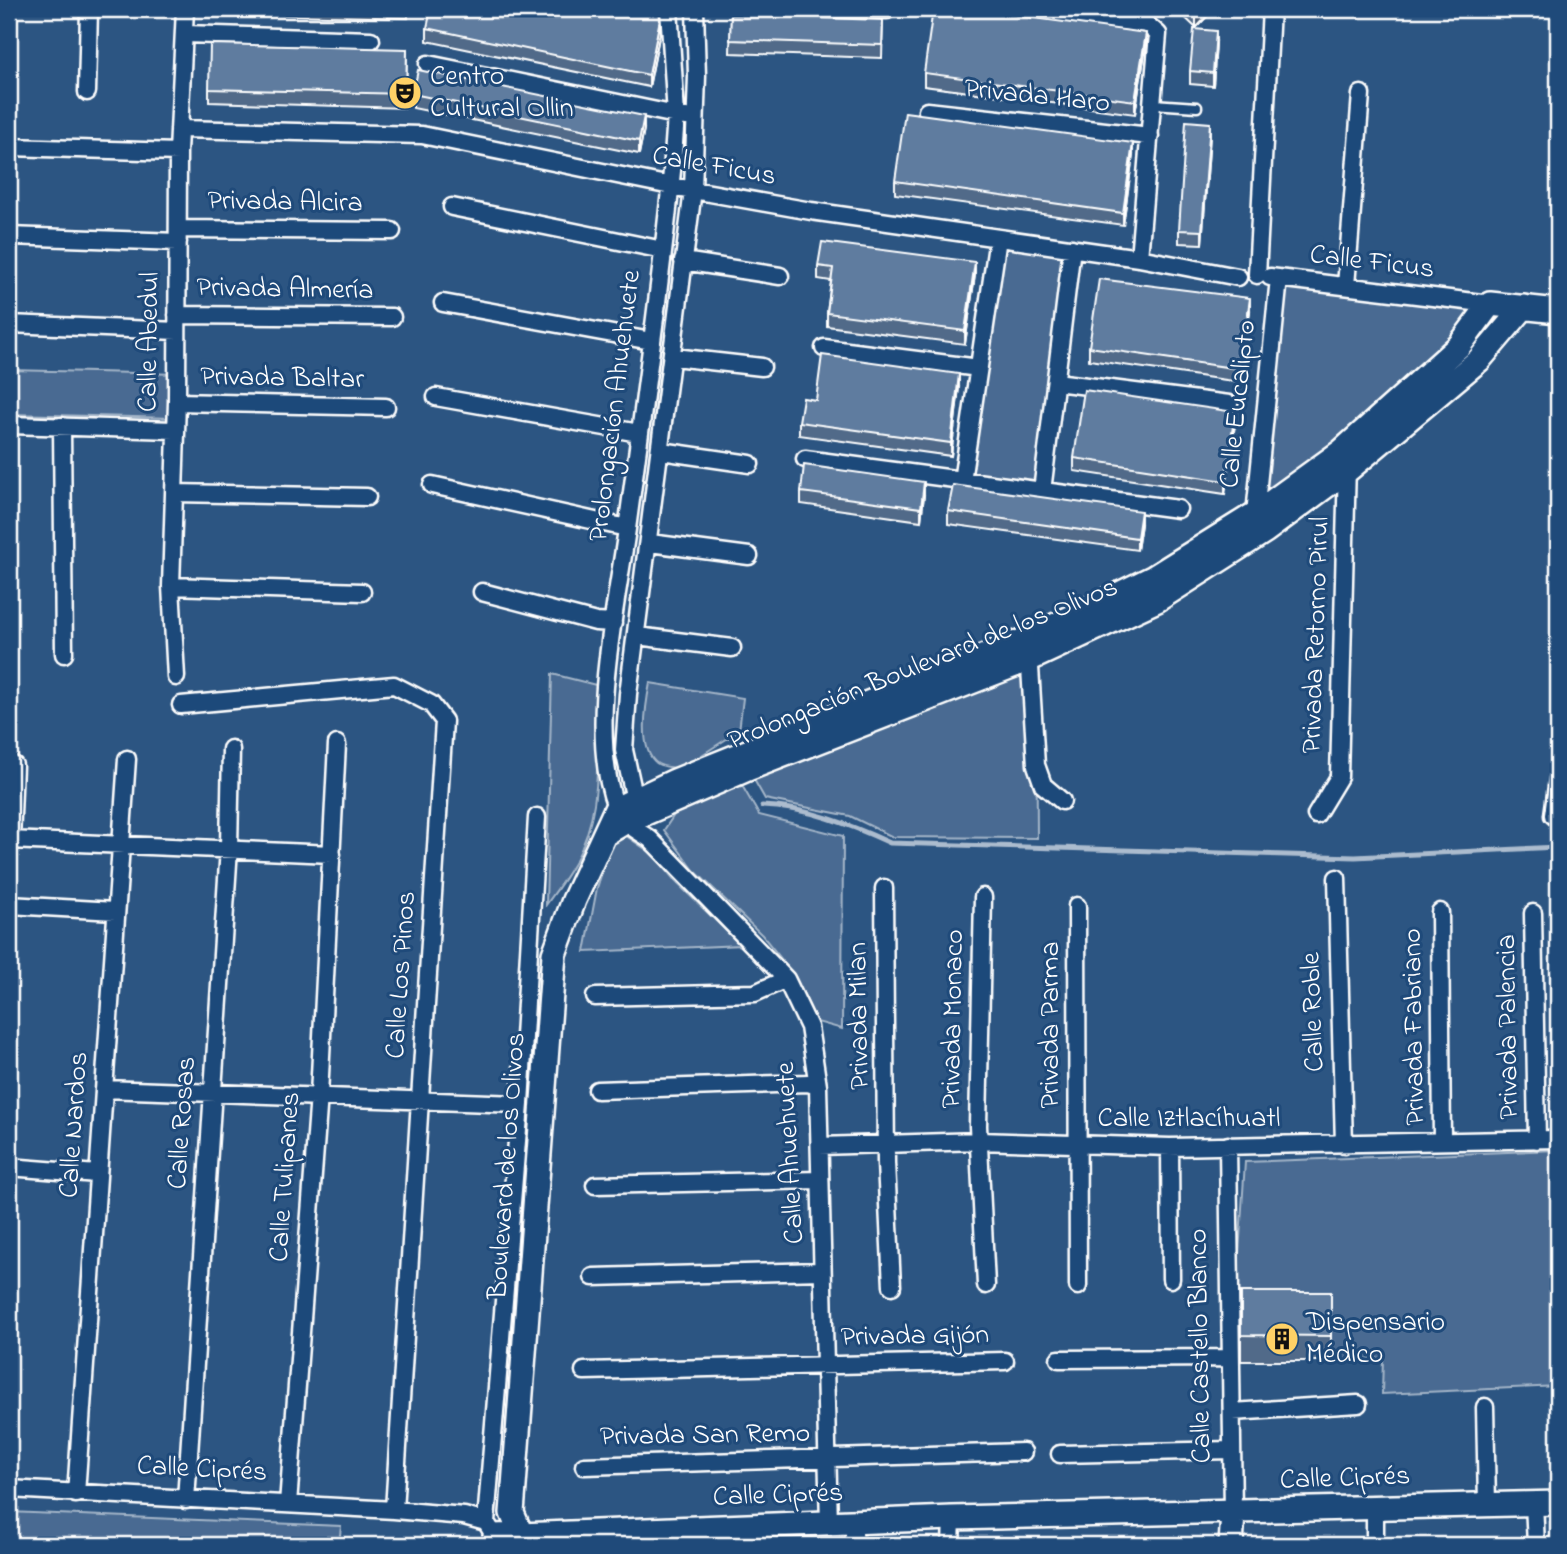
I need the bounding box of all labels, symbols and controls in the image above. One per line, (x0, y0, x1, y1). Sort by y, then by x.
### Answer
place label: Centro Cultural Ollin (430, 57, 574, 130)
street label: Privada Haro (962, 69, 1112, 125)
theatre icon: Centro Cultural Ollin (386, 74, 424, 112)
street label: Calle Ficus (649, 136, 779, 198)
street label: Privada Alcira (207, 181, 363, 225)
street label: Calle Ficus (1307, 235, 1437, 291)
street label: Prolongación Ahuehuete (579, 267, 653, 544)
street label: Privada Almería (196, 268, 374, 312)
street label: Calle Abedul (128, 271, 172, 413)
street label: Calle Eucalipto (1210, 318, 1268, 490)
street label: Privada Baltar (200, 357, 365, 401)
street label: Privada Retorno Pirul (1292, 516, 1342, 754)
street label: Prolongación Boulevard de los Olivos (722, 568, 1124, 762)
street label: Calle Los Pinos (376, 890, 428, 1060)
street label: Privada Fabriano (1393, 928, 1437, 1126)
street label: Privada Monaco (932, 929, 976, 1109)
street label: Privada Palencia (1487, 934, 1531, 1120)
street label: Privada Parma (1031, 941, 1072, 1109)
street label: Privada Milan (838, 942, 882, 1090)
street label: Calle Roble (1291, 951, 1337, 1073)
street label: Boulevard de los Olivos (478, 1031, 538, 1302)
street label: Calle Nardos (49, 1050, 101, 1200)
street label: Calle Rosas (158, 1055, 208, 1191)
street label: Calle Ahuehuete (766, 1061, 816, 1245)
street label: Calle Tulipanes (260, 1091, 312, 1263)
street label: Calle Iztlacíhuatl (1098, 1099, 1280, 1140)
street label: Calle Castello Blanco (1178, 1228, 1224, 1464)
place label: Dispensario Médico (1305, 1303, 1445, 1376)
street label: Privada Gijón (840, 1315, 990, 1359)
building icon: Dispensario Médico (1263, 1320, 1301, 1358)
street label: Privada San Remo (600, 1414, 810, 1458)
street label: Calle Ciprés (136, 1446, 268, 1494)
street label: Calle Ciprés (1279, 1456, 1411, 1502)
street label: Calle Ciprés (712, 1473, 844, 1519)

